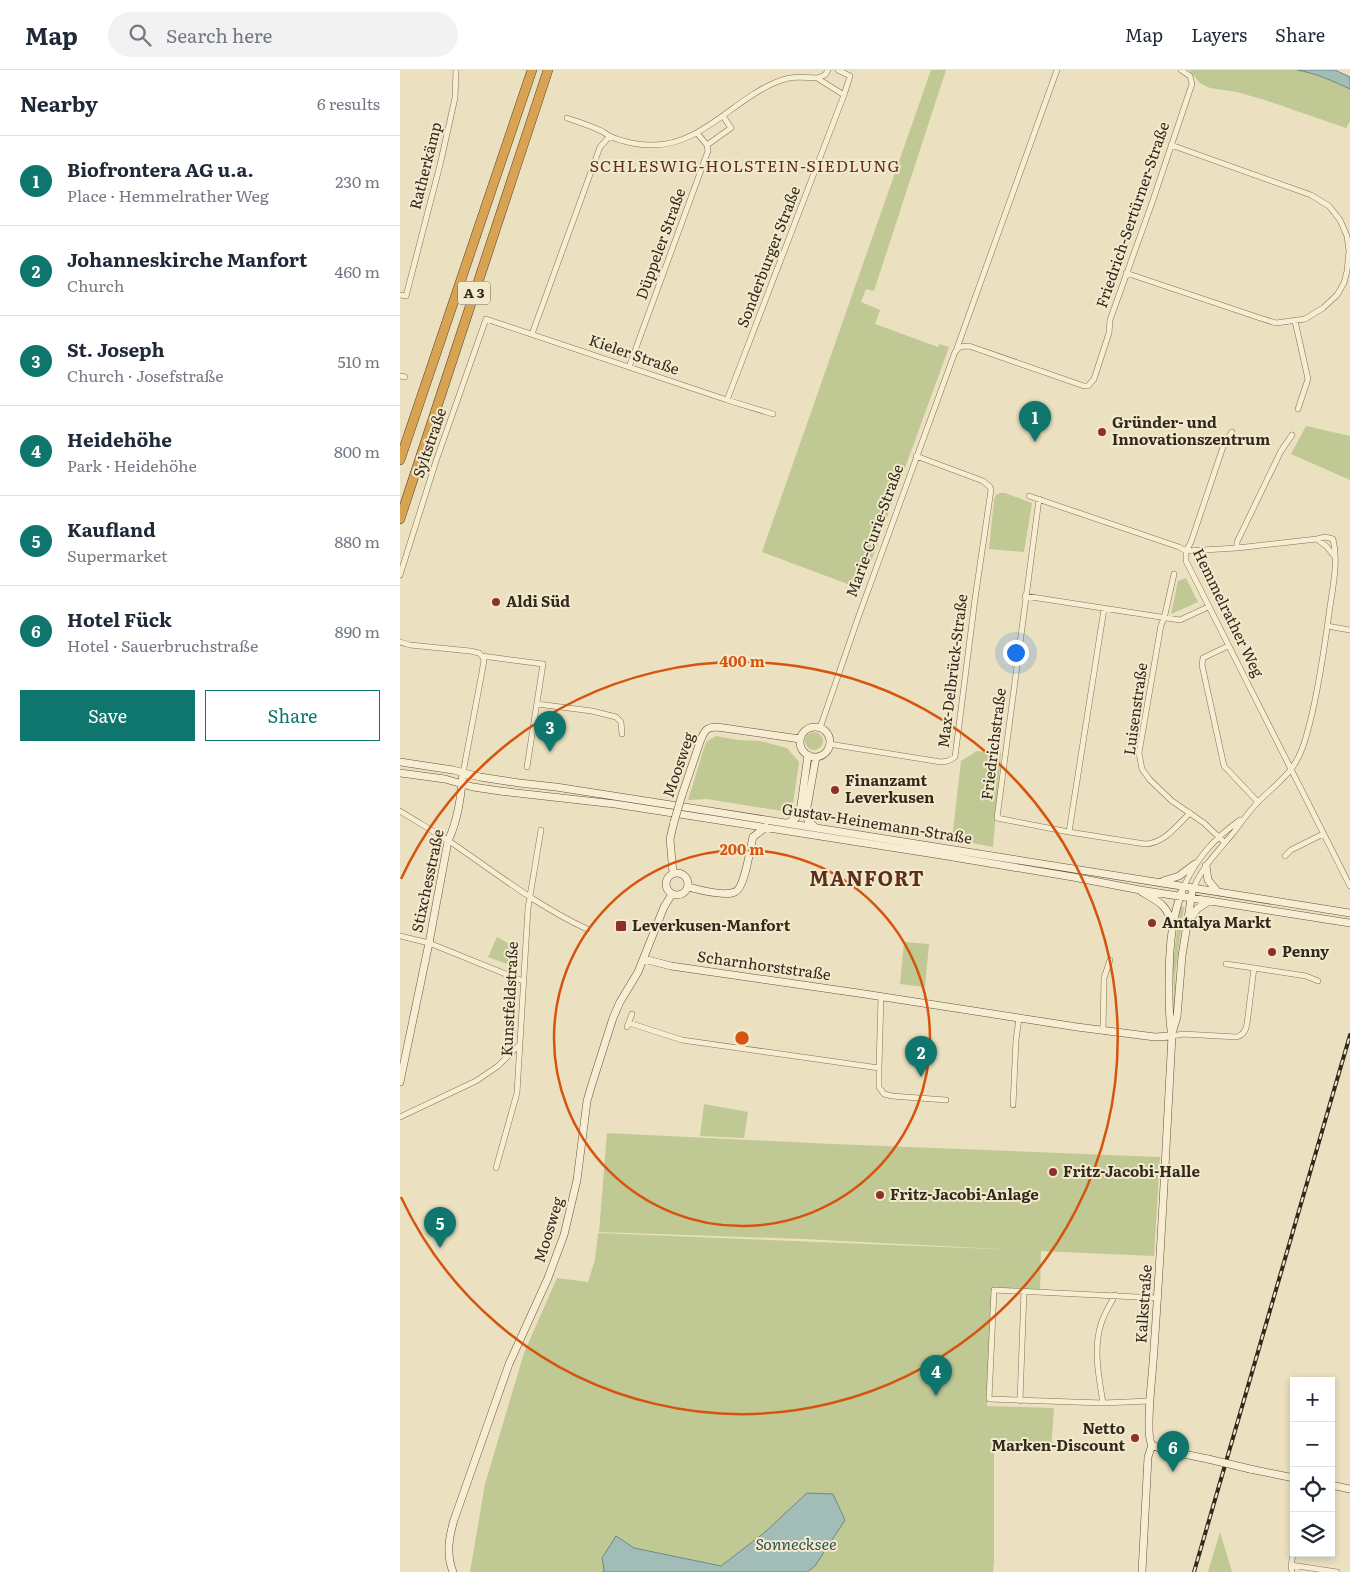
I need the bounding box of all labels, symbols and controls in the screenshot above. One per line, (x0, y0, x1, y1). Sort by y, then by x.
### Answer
search box (108, 12, 458, 57)
text: Map (25, 17, 78, 52)
icon: search (126, 21, 154, 49)
text: Search here (166, 21, 272, 49)
text: Map (1125, 21, 1163, 48)
text: Layers (1191, 21, 1247, 48)
text: Share (1275, 21, 1325, 48)
text: Nearby (20, 87, 98, 118)
text: 6 results (317, 91, 380, 115)
street label: Friedrich-Sertürner-Straße (1089, 118, 1174, 311)
street label: Ratherkämp (403, 120, 447, 212)
district label: SCHLESWIG-HOLSTEIN-SIEDLUNG (590, 153, 900, 177)
text: Biofrontera AG u.a. (67, 155, 254, 183)
text: 1 (33, 169, 39, 193)
text: 230 m (335, 169, 380, 193)
street label: Sonderburger Straße (730, 182, 805, 331)
text: Place · Hemmelrather Weg (67, 183, 269, 207)
street label: Düppeler Straße (629, 184, 691, 302)
text: Johanneskirche Manfort (67, 245, 307, 273)
text: 2 (32, 259, 40, 283)
text: 460 m (335, 259, 380, 283)
text: Church (67, 273, 124, 297)
road number: A 3 (458, 282, 490, 304)
street label: Kieler Straße (586, 327, 683, 380)
text: St. Joseph (67, 335, 165, 363)
text: 3 (32, 349, 40, 373)
text: 510 m (337, 349, 380, 373)
text: Church · Josefstraße (67, 363, 223, 387)
pin: 1 (1019, 401, 1051, 442)
street label: Syltstraße (406, 404, 451, 481)
place label: Gründer- und Innovationszentrum (1112, 410, 1270, 450)
text: Heidehöhe (67, 425, 172, 453)
marker: Gründer- und Innovationszentrum (1096, 426, 1108, 438)
text: 4 (31, 439, 41, 463)
text: 800 m (334, 439, 380, 463)
text: Park · Heidehöhe (67, 453, 197, 477)
street label: Marie-Curie-Straße (839, 461, 908, 600)
text: Kaufland (67, 515, 156, 543)
text: 5 (32, 529, 40, 553)
text: 880 m (334, 529, 380, 553)
text: Supermarket (67, 543, 167, 567)
street label: Hemmelrather Weg (1188, 544, 1271, 681)
place label: Aldi Süd (506, 589, 570, 612)
street label: Max-Delbrück-Straße (931, 592, 972, 749)
marker: Aldi Süd (490, 596, 502, 608)
text: Hotel Fück (67, 605, 172, 633)
text: 6 (31, 619, 41, 643)
text: 890 m (335, 619, 380, 643)
text: Hotel · Sauerbruchstraße (67, 633, 258, 657)
your location (1003, 640, 1029, 666)
text: 400 m (719, 649, 765, 672)
street label: Luisenstraße (1117, 661, 1152, 757)
street label: Friedrichstraße (974, 686, 1011, 801)
button: Save (20, 690, 195, 741)
button: Share (205, 690, 380, 741)
pin: 3 (534, 711, 566, 752)
street label: Moosweg (656, 728, 700, 800)
place label: Finanzamt Leverkusen (845, 768, 935, 808)
marker: Finanzamt Leverkusen (829, 784, 841, 796)
street label: Gustav-Heinemann-Straße (781, 796, 974, 849)
street label: Stixchesstraße (404, 827, 449, 935)
text: 200 m (720, 837, 764, 860)
district label: MANFORT (809, 862, 925, 892)
place label: Antalya Markt (1162, 910, 1272, 933)
place label: Leverkusen-Manfort (632, 913, 791, 936)
marker: Antalya Markt (1146, 917, 1158, 929)
marker: Leverkusen-Manfort (614, 919, 628, 933)
place label: Penny (1282, 939, 1330, 962)
street label: Kunstfeldstraße (494, 940, 523, 1057)
street label: Scharnhorststraße (696, 944, 833, 985)
marker: Penny (1266, 946, 1278, 958)
centre of rings (733, 1029, 751, 1047)
pin: 2 (905, 1036, 937, 1077)
place label: Fritz-Jacobi-Halle (1063, 1159, 1200, 1182)
marker: Fritz-Jacobi-Halle (1047, 1166, 1059, 1178)
place label: Fritz-Jacobi-Anlage (890, 1182, 1039, 1205)
marker: Fritz-Jacobi-Anlage (874, 1189, 886, 1201)
street label: Moosweg (527, 1193, 569, 1265)
pin: 5 (424, 1207, 456, 1248)
street label: Kalkstraße (1128, 1264, 1157, 1344)
pin: 4 (920, 1355, 952, 1396)
map controls (1290, 1377, 1335, 1557)
button: + (1290, 1377, 1335, 1422)
place label: Netto Marken-Discount (992, 1416, 1125, 1456)
button: − (1290, 1422, 1335, 1467)
pin: 6 (1157, 1431, 1189, 1472)
marker: Netto Marken-Discount (1129, 1432, 1141, 1444)
button: locate (1290, 1467, 1335, 1512)
button: layers (1290, 1512, 1335, 1557)
water label: Sonnecksee (755, 1531, 837, 1555)

